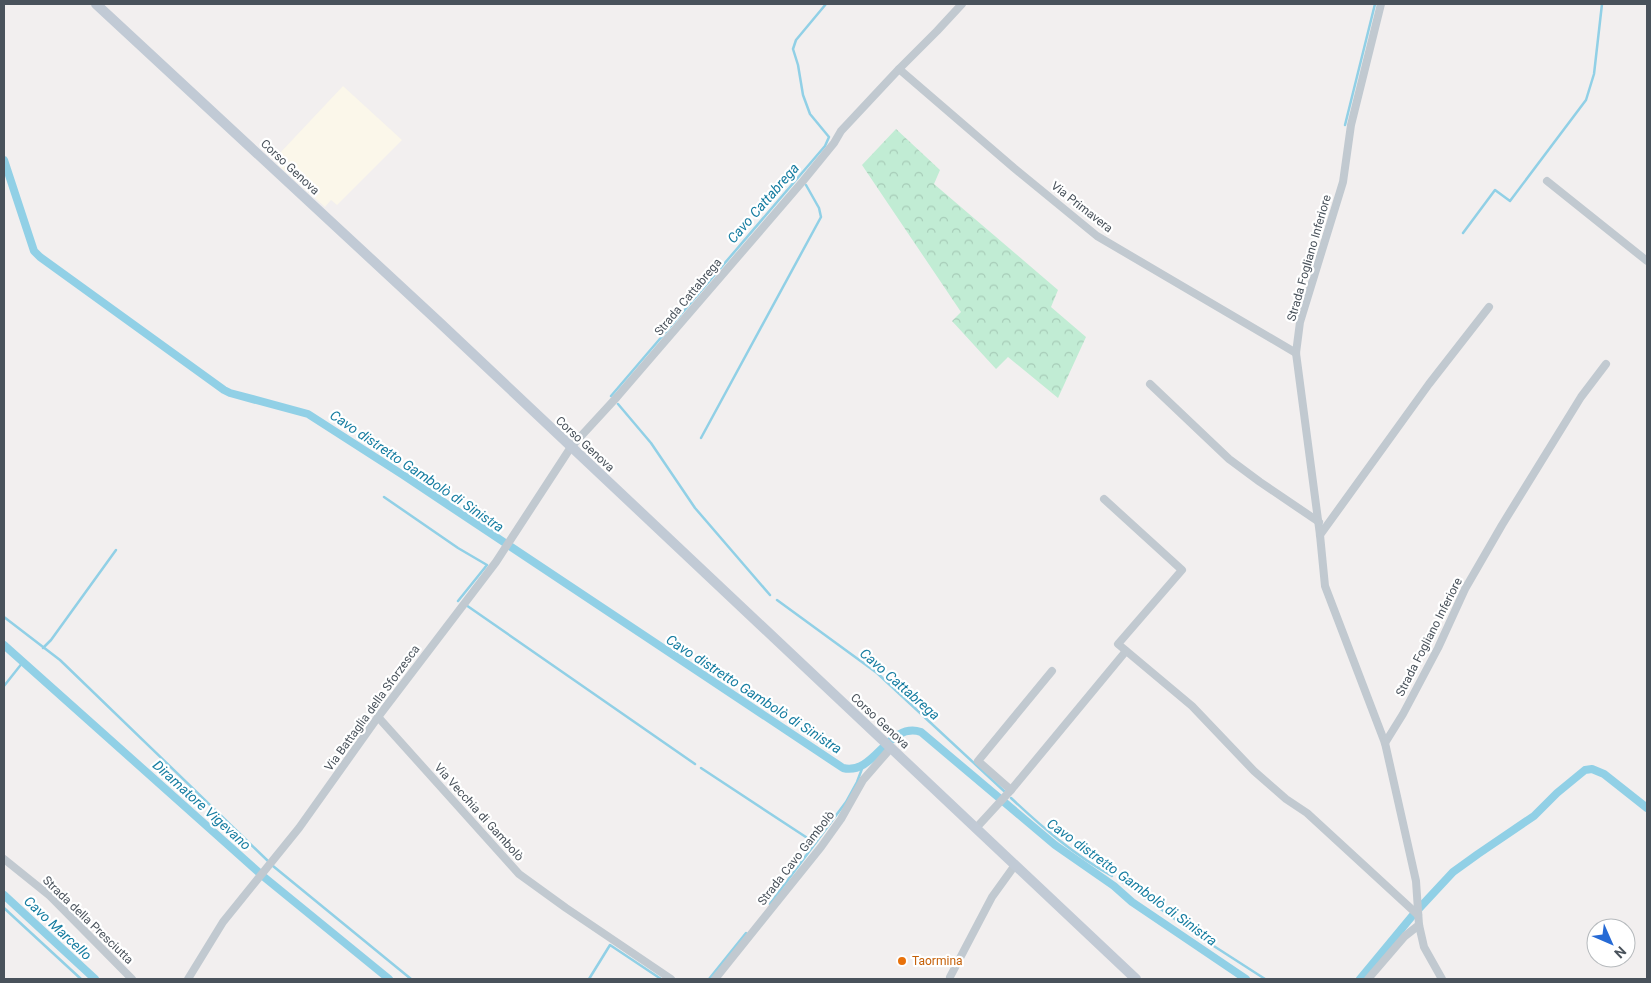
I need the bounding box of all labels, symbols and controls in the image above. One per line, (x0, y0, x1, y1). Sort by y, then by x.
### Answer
street label: Corso Genova (258, 136, 322, 198)
water label: Cavo Cattabrega (724, 160, 802, 246)
street label: Via Primavera (1049, 179, 1115, 235)
street label: Strada Fogliano Inferiore (1284, 193, 1334, 323)
street label: Strada Cattabrega (652, 255, 724, 339)
water label: Cavo distretto Gambolò di Sinistra (327, 407, 507, 535)
street label: Corso Genova (553, 413, 617, 475)
street label: Strada Fogliano Inferiore (1393, 575, 1465, 699)
water label: Cavo distretto Gambolò di Sinistra (663, 631, 845, 757)
street label: Via Battaglia della Sforzesca (322, 642, 422, 774)
water label: Cavo Cattabrega (857, 645, 943, 723)
street label: Corso Genova (848, 690, 912, 752)
water label: Diramatore Vigevano (150, 757, 254, 853)
street label: Via Vecchia di Gambolò (431, 760, 527, 864)
street label: Strada Cavo Gambolò (755, 808, 837, 908)
water label: Cavo distretto Gambolò di Sinistra (1044, 815, 1220, 949)
street label: Strada della Presciutta (40, 873, 136, 967)
water label: Cavo Marcello (21, 893, 95, 963)
north arrow (1586, 918, 1636, 968)
text: N (1611, 943, 1629, 961)
place label: Taormina (912, 954, 963, 968)
marker: Taormina (896, 955, 908, 967)

